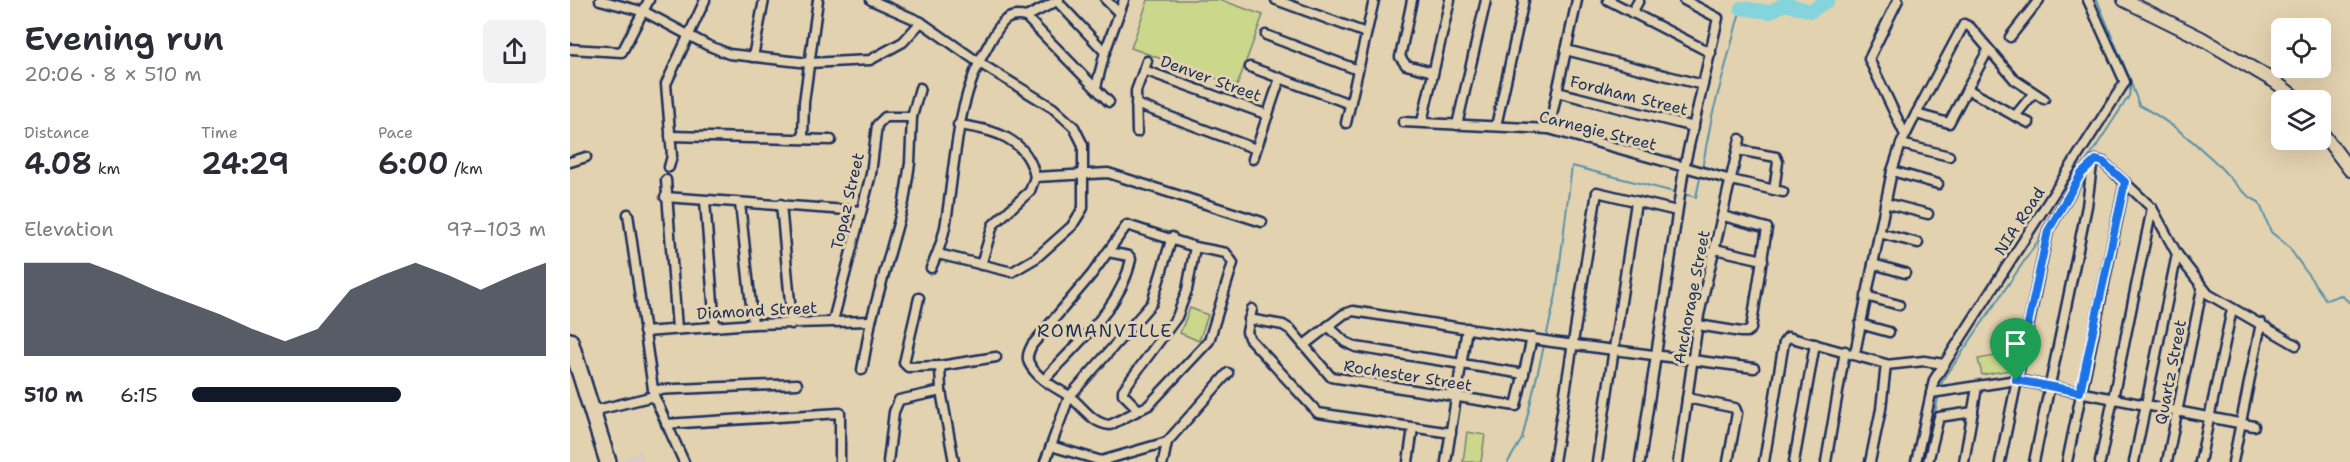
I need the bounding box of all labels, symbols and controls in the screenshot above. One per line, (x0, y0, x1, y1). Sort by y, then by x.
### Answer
text: Evening run (24, 16, 224, 61)
map controls (2271, 18, 2331, 150)
button: locate (2271, 18, 2331, 78)
button: share (483, 20, 546, 83)
street label: Denver Street (1157, 50, 1264, 106)
text: 20:06 · 8 × 510 m (24, 61, 202, 87)
street label: Fordham Street (1568, 71, 1690, 120)
button: layers (2271, 90, 2331, 150)
street label: Carnegie Street (1537, 106, 1659, 155)
text: Distance (24, 122, 90, 143)
text: Time (201, 122, 238, 143)
text: Pace (378, 122, 413, 143)
text: 4.08 (24, 143, 92, 184)
text: 24:29 (201, 143, 289, 184)
text: 6:00 (378, 143, 449, 184)
street label: Topaz Street (826, 151, 869, 252)
text: km (92, 158, 120, 179)
text: /km (449, 158, 483, 179)
street label: NIA Road (1989, 183, 2049, 260)
text: Elevation (24, 216, 114, 242)
text: 97–103 m (446, 216, 546, 242)
street label: Anchorage Street (1668, 228, 1715, 366)
street label: Diamond Street (696, 297, 818, 324)
pin (1990, 318, 2041, 380)
street label: Quartz Street (2150, 318, 2191, 426)
district label: ROMANVILLE (1037, 319, 1173, 343)
icon: arrive (1999, 327, 2032, 360)
street label: Rochester Street (1342, 355, 1474, 396)
text: 510 m (24, 382, 83, 408)
text: 6:15 (120, 382, 158, 408)

